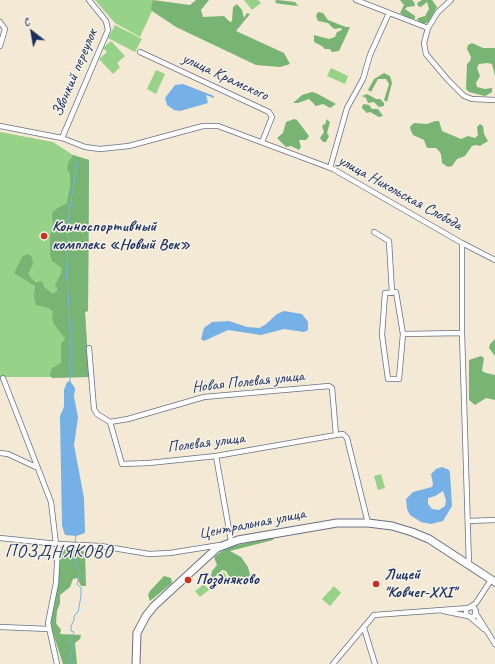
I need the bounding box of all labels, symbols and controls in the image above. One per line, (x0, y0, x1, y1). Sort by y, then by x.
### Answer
north arrow (12, 12, 52, 52)
text: С (20, 14, 32, 29)
street label: Звонкий переулок (48, 26, 102, 120)
street label: улица Крамского (179, 49, 271, 105)
street label: улица Никольская Слобода (335, 151, 465, 235)
place label: Конноспортивный комплекс «Новый Век» (52, 217, 190, 255)
marker: Конноспортивный комплекс «Новый Век» (39, 231, 49, 241)
street label: Новая Полевая улица (191, 367, 305, 397)
street label: Полевая улица (166, 429, 246, 457)
street label: Центральная улица (197, 504, 307, 544)
district label: ПОЗДНЯКОВО (5, 541, 113, 563)
place label: Лицей "Ковчег-XXI" (384, 565, 456, 603)
place label: Поздняково (196, 570, 259, 590)
marker: Поздняково (183, 575, 193, 585)
marker: Лицей "Ковчег-XXI" (371, 579, 381, 589)

